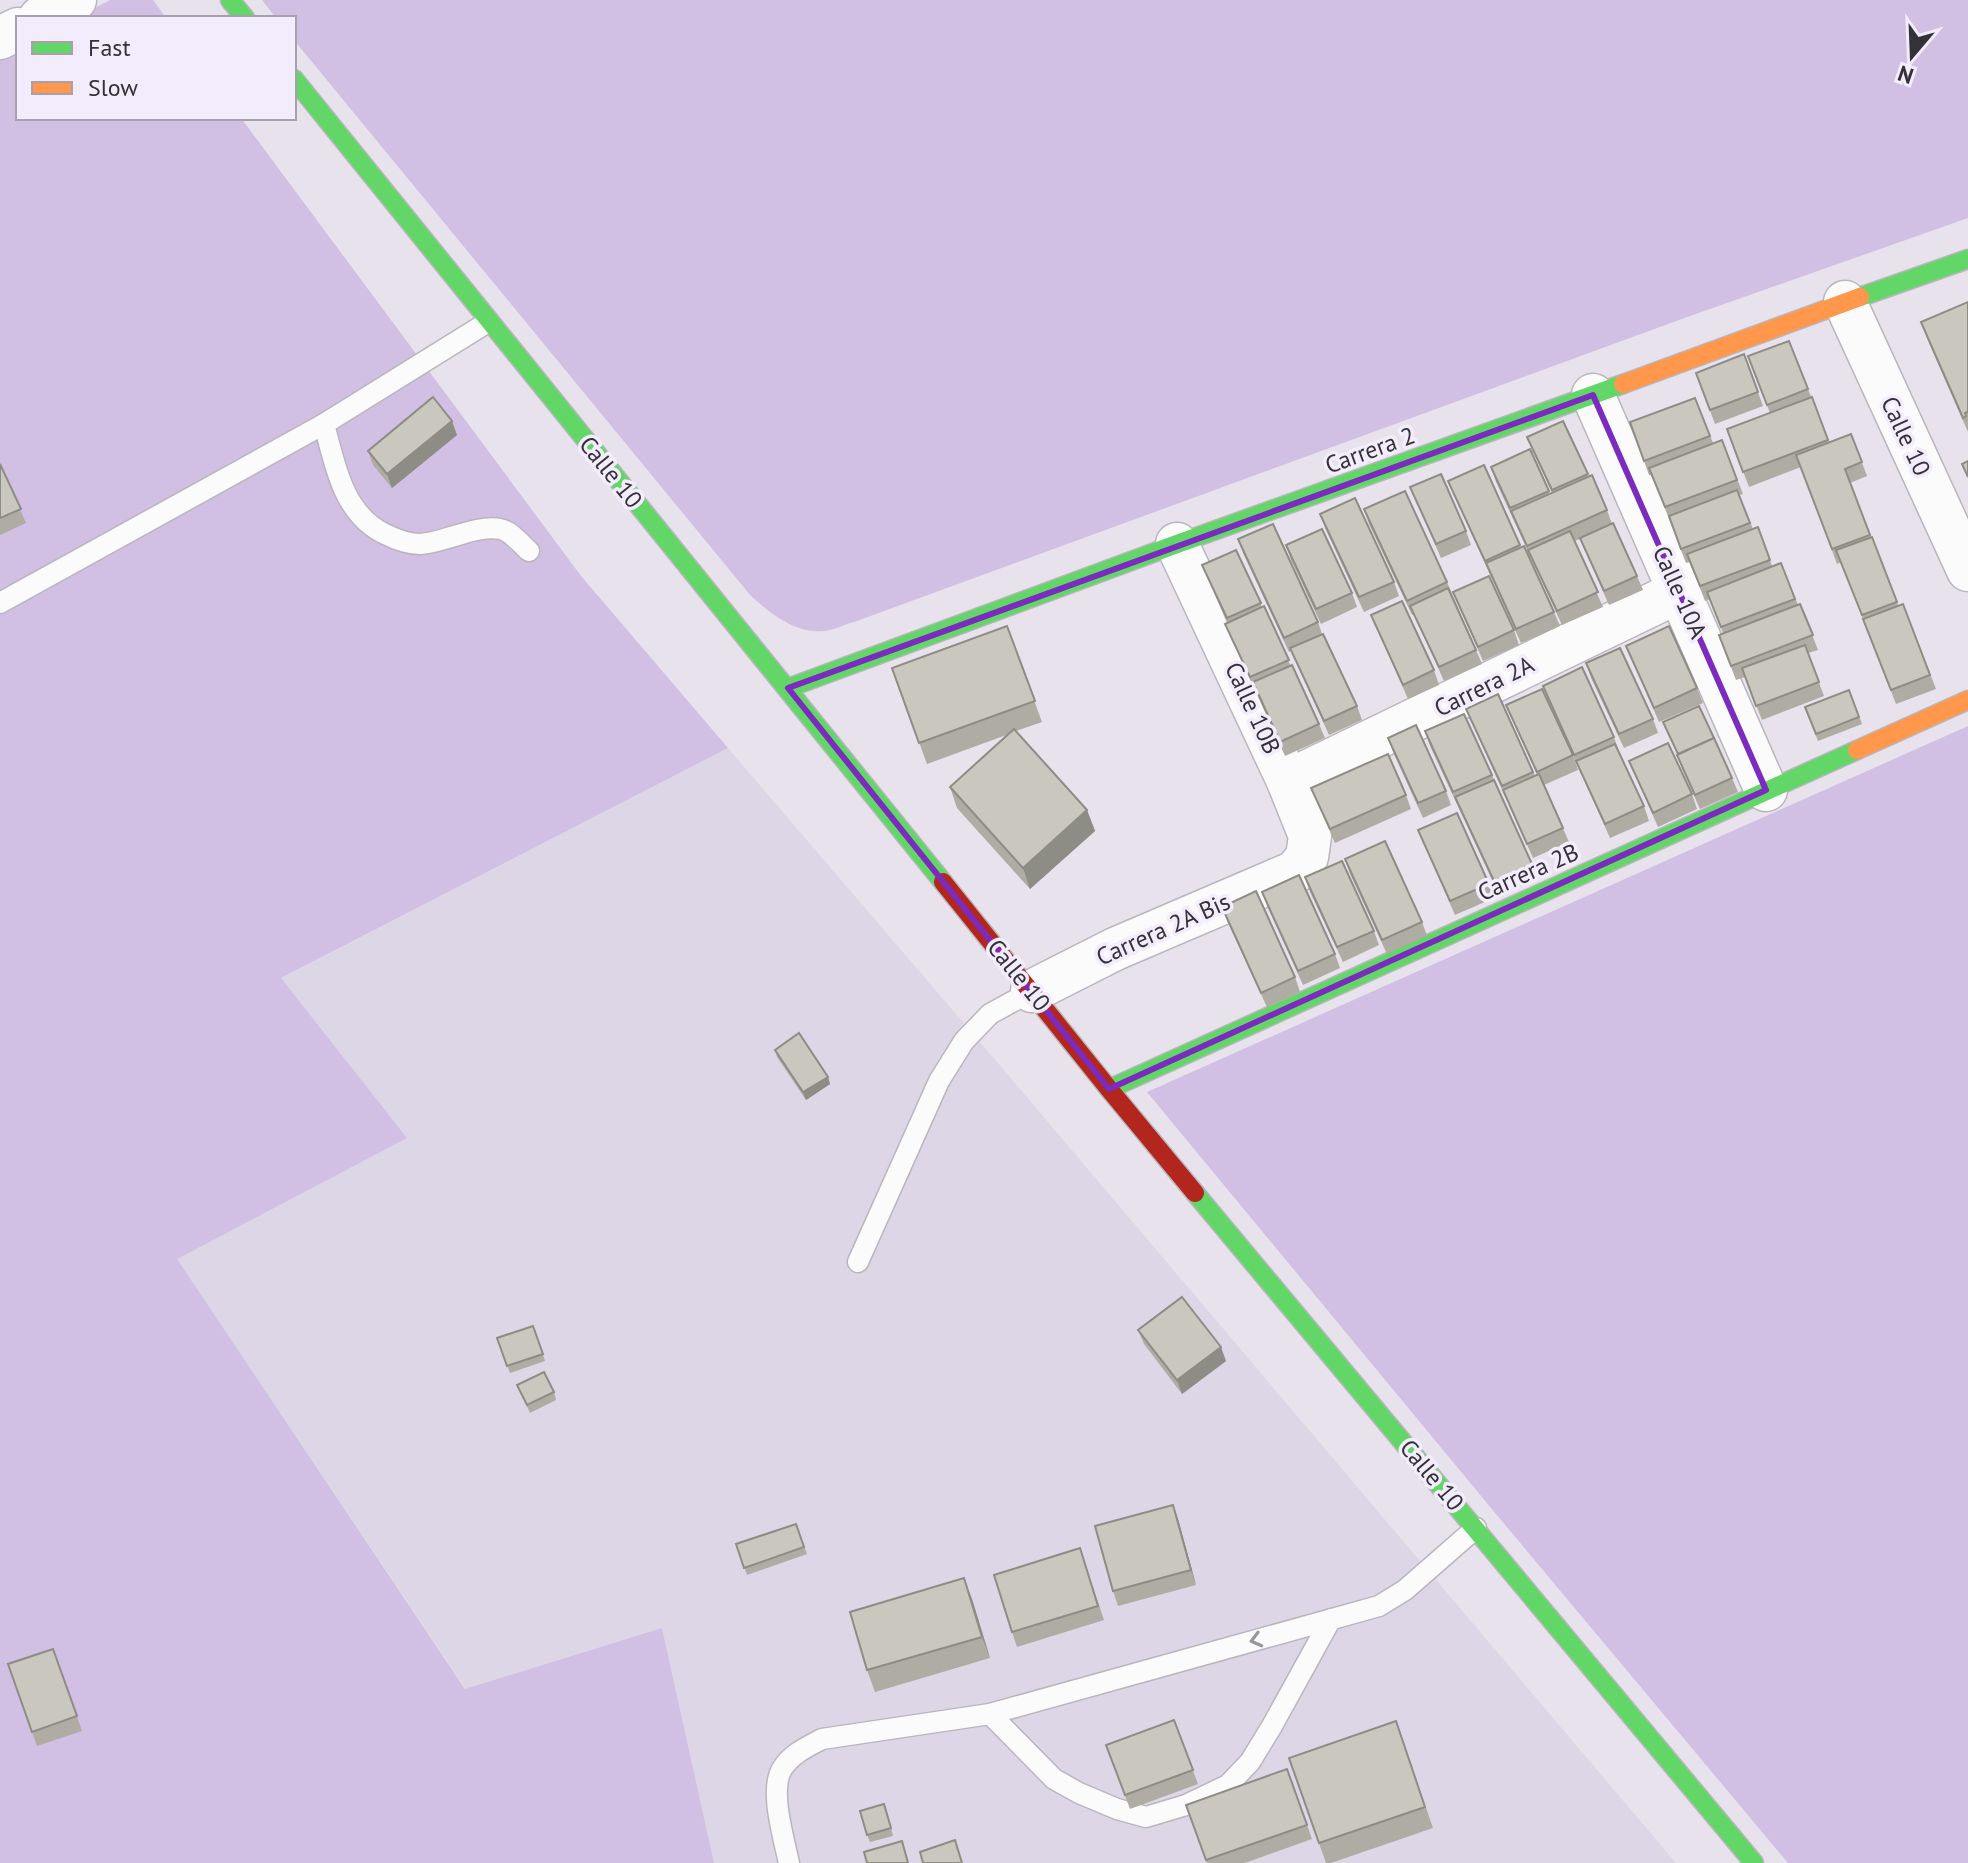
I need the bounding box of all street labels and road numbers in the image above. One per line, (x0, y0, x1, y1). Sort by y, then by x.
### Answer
street label: Calle 10 (1874, 391, 1938, 481)
street label: Carrera 2 (1321, 419, 1419, 481)
street label: Calle 10 (573, 430, 649, 514)
street label: Calle 10A (1646, 541, 1714, 643)
street label: Carrera 2A (1429, 649, 1539, 723)
street label: Calle 10B (1218, 657, 1288, 759)
street label: Carrera 2B (1473, 836, 1583, 908)
street label: Carrera 2A Bis (1091, 886, 1235, 972)
street label: Calle 10 (981, 933, 1057, 1017)
street label: Calle 10 (1393, 1433, 1471, 1517)

